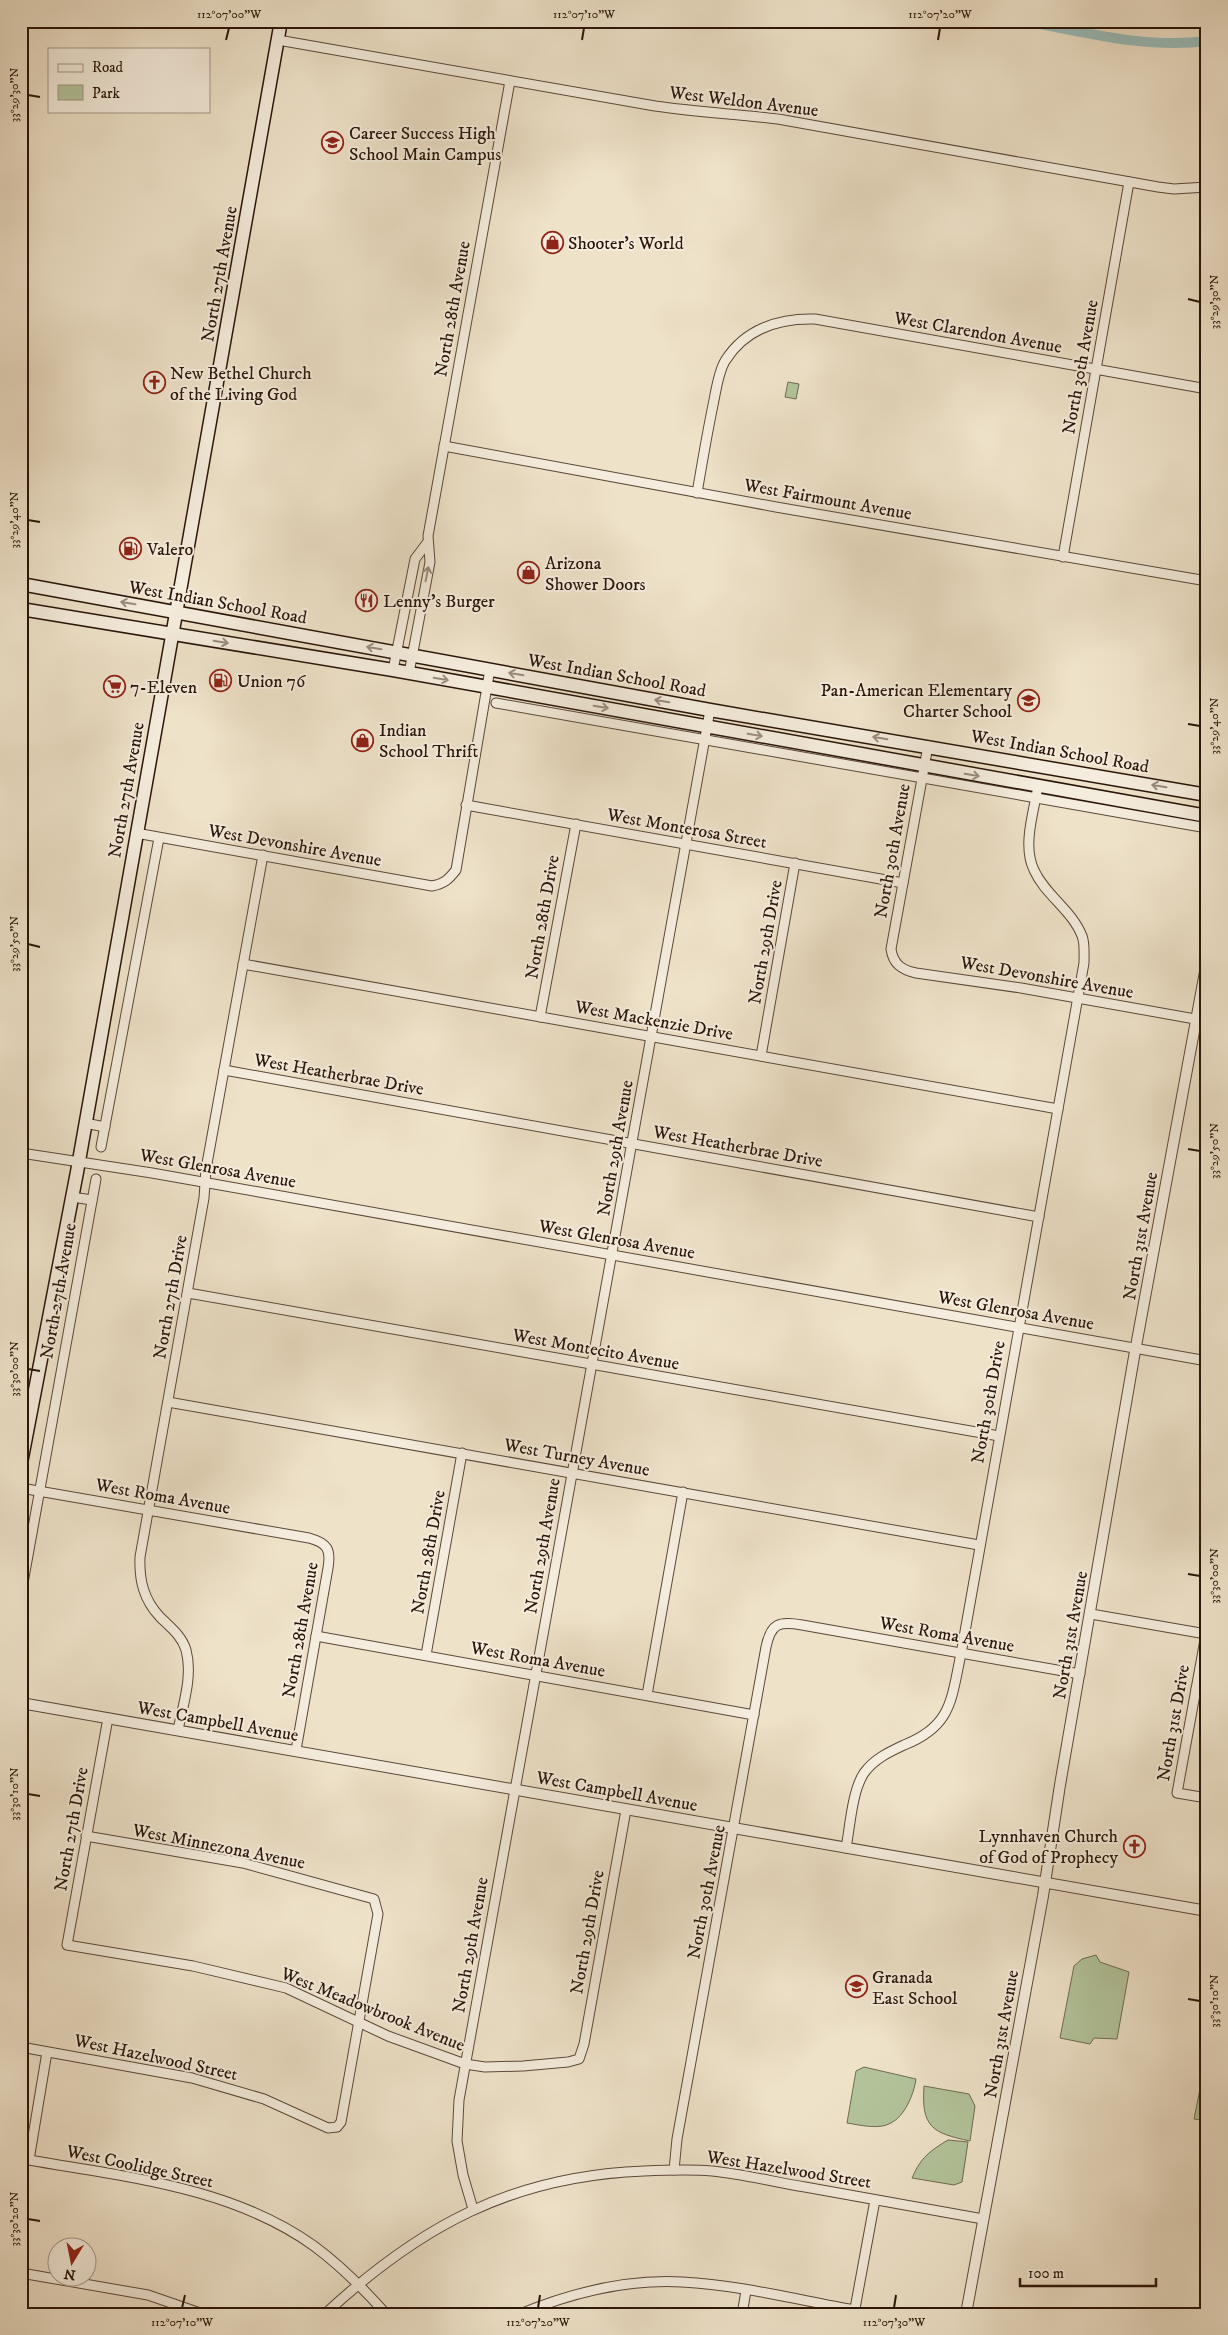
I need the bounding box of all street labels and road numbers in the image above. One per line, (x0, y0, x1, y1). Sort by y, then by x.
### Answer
street label: West Weldon Avenue (667, 82, 820, 122)
street label: North 27th Avenue (197, 204, 243, 344)
street label: North 28th Avenue (430, 239, 476, 379)
street label: North 30th Avenue (1058, 298, 1104, 436)
street label: West Clarendon Avenue (891, 307, 1064, 359)
street label: West Fairmount Avenue (741, 474, 913, 526)
street label: West Indian School Road (126, 576, 309, 629)
street label: West Indian School Road (525, 649, 708, 702)
street label: North 27th Avenue (104, 720, 150, 860)
street label: West Indian School Road (968, 725, 1151, 778)
street label: North 30th Avenue (870, 782, 916, 920)
street label: West Monterosa Street (604, 804, 769, 854)
street label: West Devonshire Avenue (205, 820, 383, 872)
street label: North 28th Drive (521, 853, 565, 981)
street label: North 29th Drive (744, 878, 788, 1006)
street label: West Devonshire Avenue (957, 952, 1135, 1004)
street label: West Mackenzie Drive (572, 996, 735, 1046)
street label: West Heatherbrae Drive (251, 1049, 425, 1101)
street label: North 29th Avenue (593, 1078, 639, 1218)
street label: West Heatherbrae Drive (650, 1121, 824, 1173)
street label: West Glenrosa Avenue (137, 1144, 298, 1194)
street label: North 31st Avenue (1119, 1170, 1163, 1302)
street label: West Glenrosa Avenue (536, 1215, 697, 1265)
street label: North 27th Avenue (36, 1221, 82, 1361)
street label: North 27th Drive (149, 1233, 193, 1361)
street label: West Glenrosa Avenue (935, 1286, 1096, 1336)
street label: West Montecito Avenue (510, 1324, 681, 1375)
street label: North 30th Drive (967, 1339, 1011, 1465)
street label: West Turney Avenue (501, 1434, 651, 1482)
street label: West Roma Avenue (93, 1474, 232, 1520)
street label: North 29th Avenue (520, 1476, 566, 1616)
street label: North 28th Drive (407, 1488, 451, 1616)
street label: North 28th Avenue (278, 1560, 324, 1700)
street label: North 31st Avenue (1049, 1569, 1093, 1701)
street label: West Roma Avenue (877, 1612, 1016, 1658)
street label: West Roma Avenue (468, 1637, 607, 1683)
street label: North 31st Drive (1153, 1663, 1195, 1783)
street label: West Campbell Avenue (134, 1697, 300, 1747)
street label: North 27th Drive (50, 1765, 94, 1893)
street label: West Campbell Avenue (533, 1767, 699, 1817)
street label: West Minnezona Avenue (130, 1819, 307, 1875)
street label: North 30th Avenue (683, 1823, 731, 1961)
street label: North 29th Drive (566, 1868, 610, 1996)
street label: North 29th Avenue (448, 1875, 494, 2015)
street label: West Meadowbrook Avenue (277, 1963, 468, 2057)
street label: North 31st Avenue (980, 1968, 1024, 2100)
street label: West Hazelwood Street (71, 2030, 240, 2086)
street label: West Coolidge Street (63, 2140, 216, 2193)
street label: West Hazelwood Street (704, 2146, 873, 2194)

